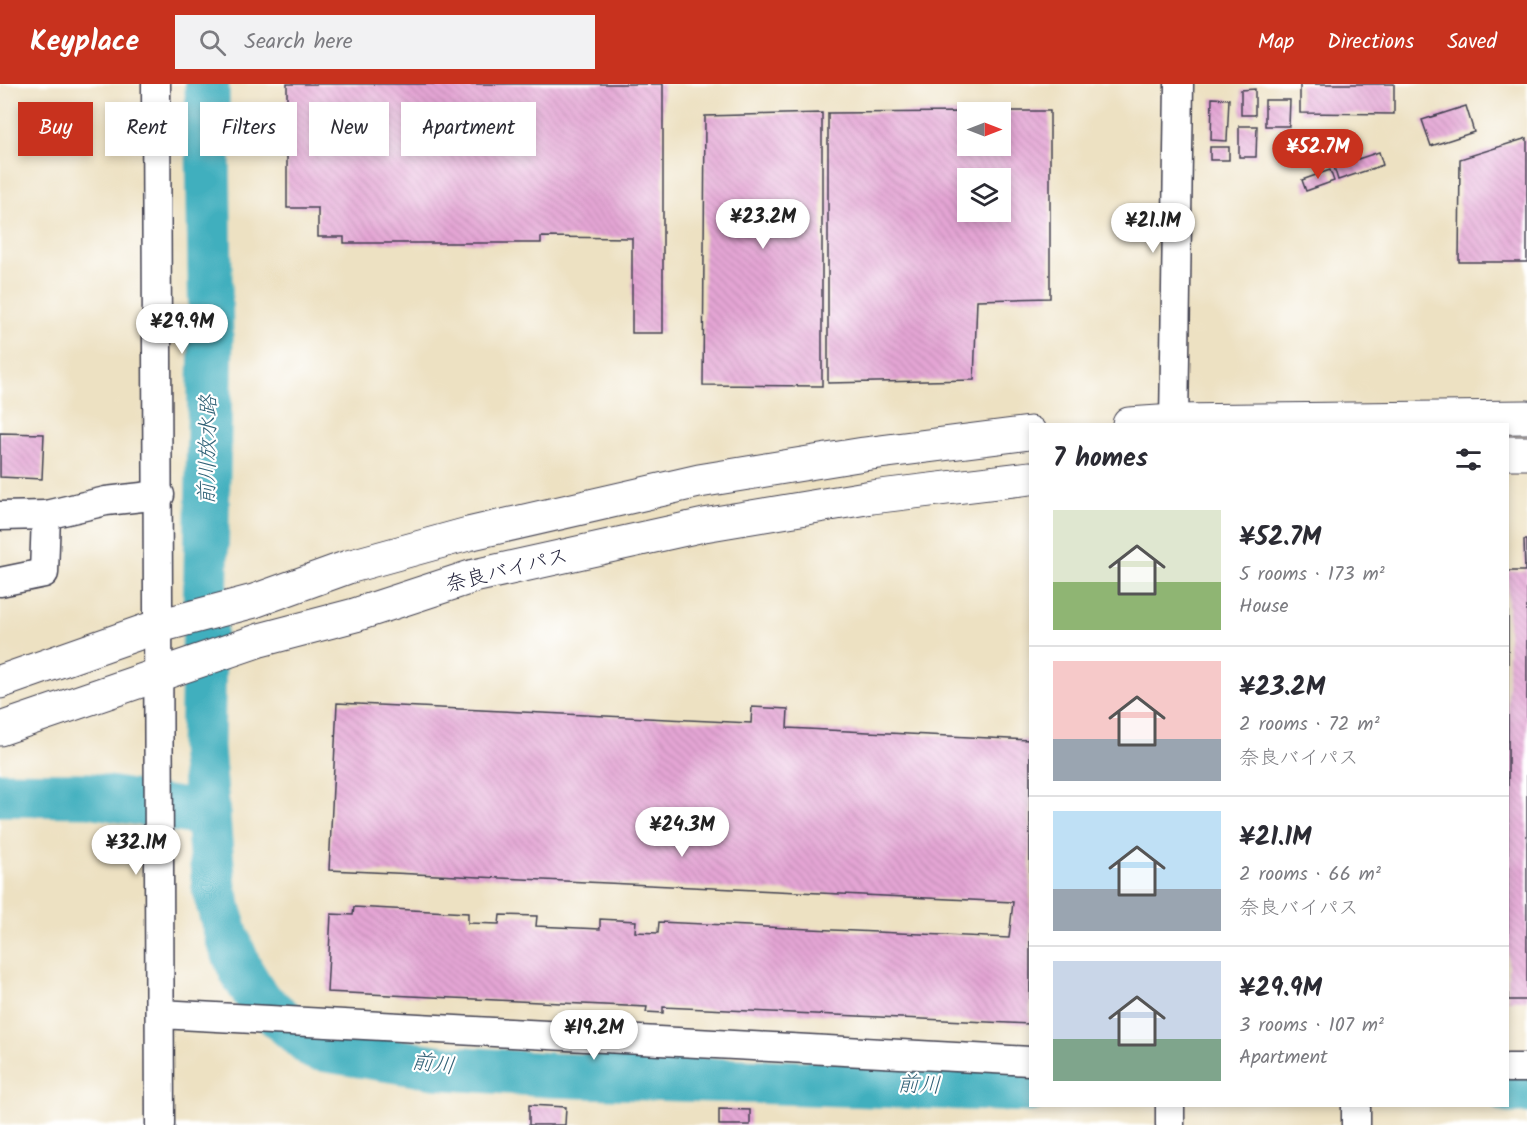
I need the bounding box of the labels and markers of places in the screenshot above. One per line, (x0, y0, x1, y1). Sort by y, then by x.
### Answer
pin: ¥52.7M (1269, 129, 1367, 180)
pin: ¥23.2M (714, 199, 812, 250)
pin: ¥21.1M (1104, 203, 1202, 254)
pin: ¥29.9M (133, 304, 231, 355)
pin: ¥24.3M (633, 807, 731, 858)
pin: ¥32.1M (87, 825, 185, 876)
pin: ¥19.2M (545, 1010, 643, 1061)

